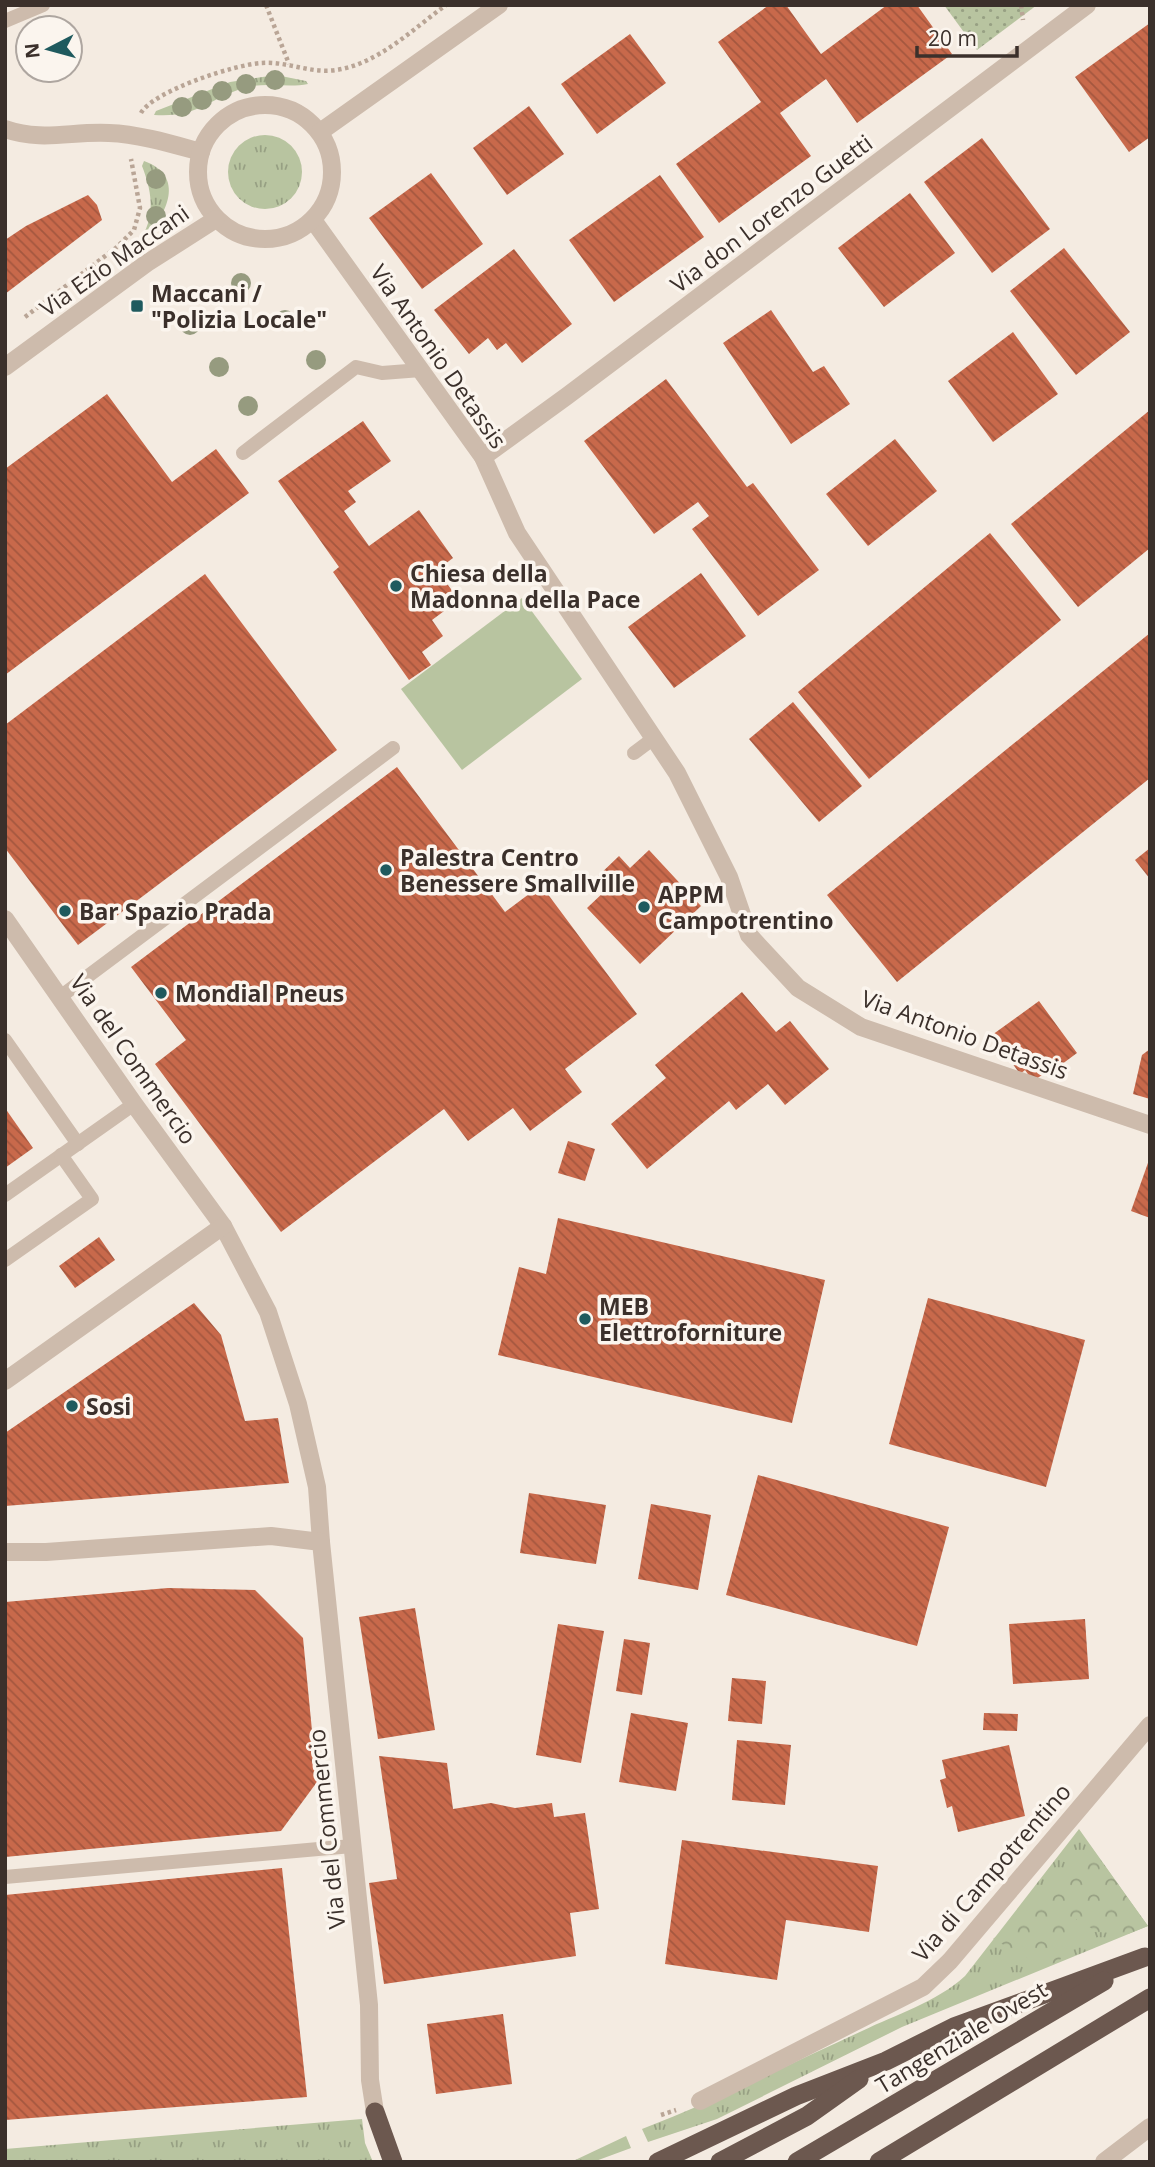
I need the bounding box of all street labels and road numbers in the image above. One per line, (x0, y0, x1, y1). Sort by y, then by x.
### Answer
street label: Via don Lorenzo Guetti (664, 126, 878, 300)
street label: Via Ezio Maccani (33, 197, 195, 323)
street label: Via Antonio Detassis (363, 258, 515, 454)
street label: Via del Commercio (63, 968, 205, 1150)
street label: Via Antonio Detassis (857, 982, 1073, 1086)
street label: Via del Commercio (300, 1727, 352, 1931)
street label: Via di Campotrentino (904, 1776, 1078, 1968)
street label: Tangenziale Ovest (869, 1973, 1053, 2101)

